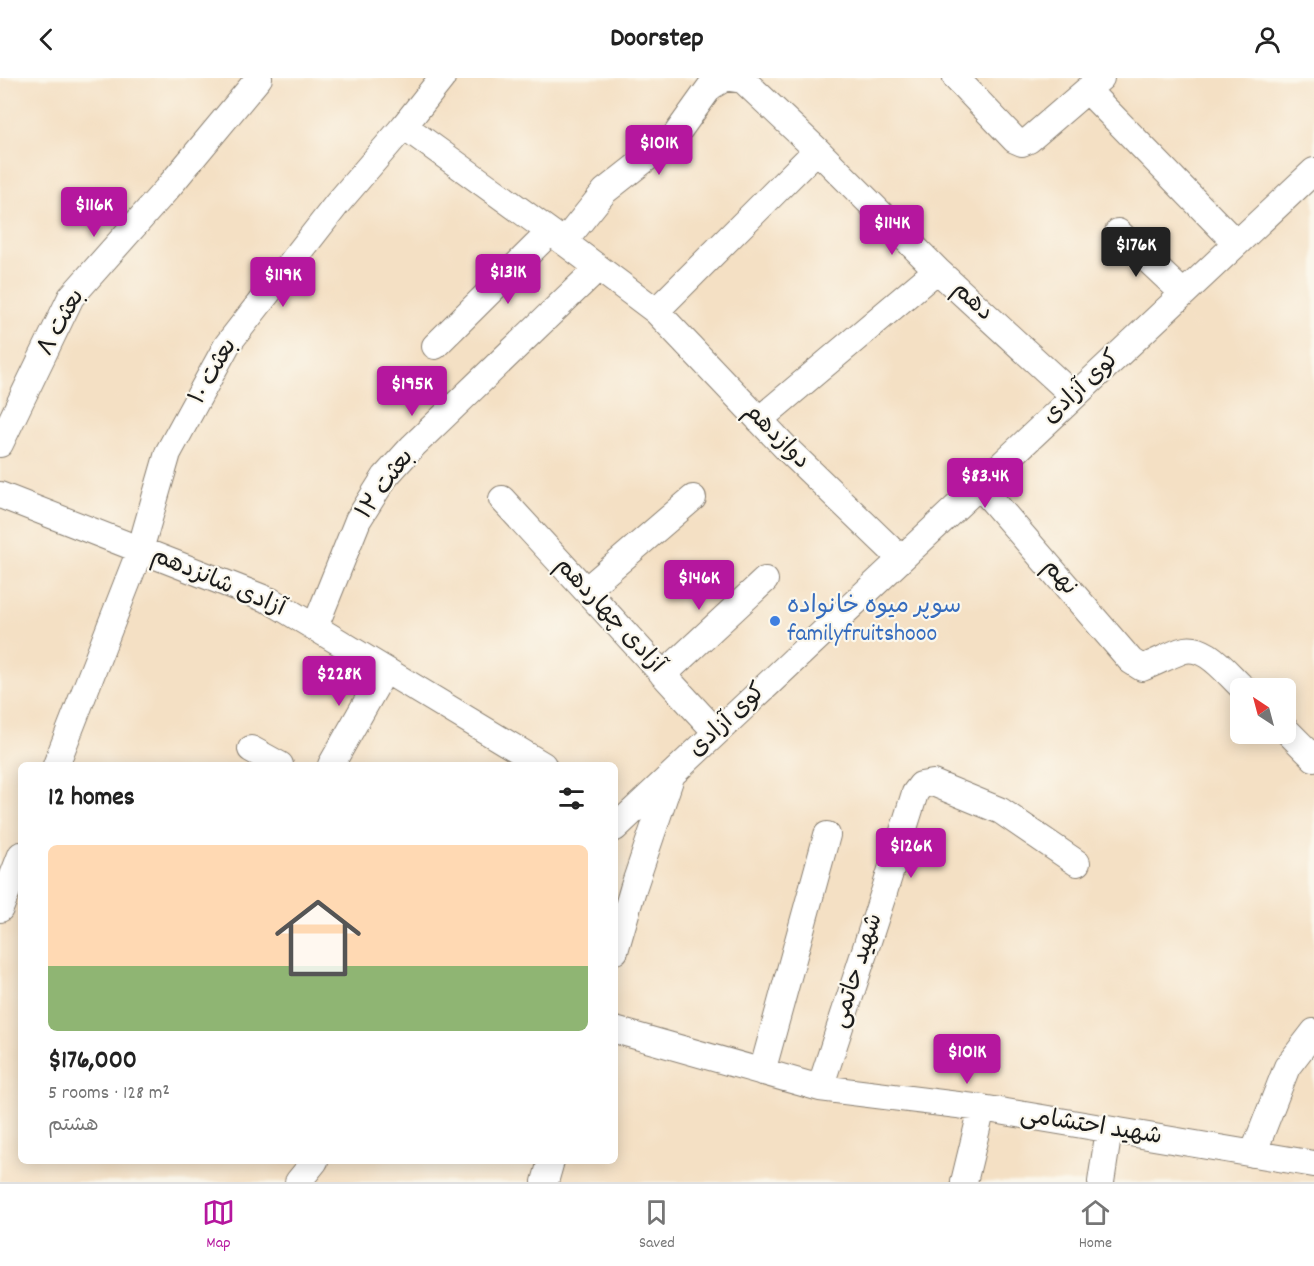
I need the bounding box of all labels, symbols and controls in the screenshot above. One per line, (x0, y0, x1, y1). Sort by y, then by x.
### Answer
text: Doorstep (610, 20, 704, 59)
icon: back (30, 23, 63, 56)
icon: person (1251, 23, 1284, 56)
pin: $101K (617, 125, 701, 176)
text: $101K (639, 130, 679, 158)
pin: $116K (52, 187, 136, 238)
text: $116K (75, 192, 113, 220)
pin: $114K (850, 205, 934, 256)
text: $114K (874, 210, 910, 238)
pin: $176K (1094, 227, 1178, 278)
text: $176K (1115, 232, 1157, 260)
pin: $131K (466, 254, 550, 305)
pin: $119K (241, 257, 325, 308)
text: $131K (489, 259, 527, 287)
text: $119K (264, 262, 302, 290)
street label: دهم (944, 274, 1000, 330)
street label: بعثت ٨ (30, 283, 94, 363)
street label: بعثت ۱۰ (181, 332, 247, 412)
street label: کوی آزادی (1035, 343, 1129, 433)
pin: $195K (370, 366, 454, 417)
text: $195K (391, 371, 433, 399)
street label: دوازدهم (735, 396, 817, 478)
street label: بعثت ۱۲ (349, 443, 423, 527)
pin: $83.4K (936, 458, 1034, 509)
text: $83.4K (961, 463, 1009, 491)
street label: آزادی شانزدهم (146, 539, 291, 627)
street label: آزادی چهاردهم (546, 550, 673, 682)
street label: نهم (1033, 552, 1085, 604)
pin: $146K (657, 560, 741, 611)
text: $146K (678, 565, 720, 593)
place label: سوپر میوه خانواده familyfruitshooo (787, 590, 961, 652)
marker: سوپر میوه خانواده familyfruitshooo (768, 614, 782, 628)
pin: $228K (297, 656, 381, 707)
text: $228K (317, 661, 361, 689)
street label: کوی آزادی (681, 676, 775, 766)
north arrow (1230, 678, 1296, 744)
map controls (1230, 678, 1296, 744)
text: 12 homes (48, 780, 135, 817)
icon: filters (555, 782, 588, 815)
pin: $126K (869, 828, 953, 879)
text: $126K (890, 833, 932, 861)
icon: home (264, 884, 372, 992)
street label: شهید حاتمی (823, 909, 893, 1033)
pin: $101K (925, 1034, 1009, 1085)
text: $101K (947, 1039, 987, 1067)
text: $176,000 (48, 1043, 137, 1080)
text: 5 rooms · 128 m² (48, 1080, 170, 1108)
street label: شهید احتشامی (1018, 1099, 1164, 1155)
text: هشتم (48, 1112, 99, 1140)
tab: Map (202, 1196, 235, 1255)
tab: Saved (639, 1196, 675, 1255)
tab: Home (1079, 1196, 1112, 1255)

